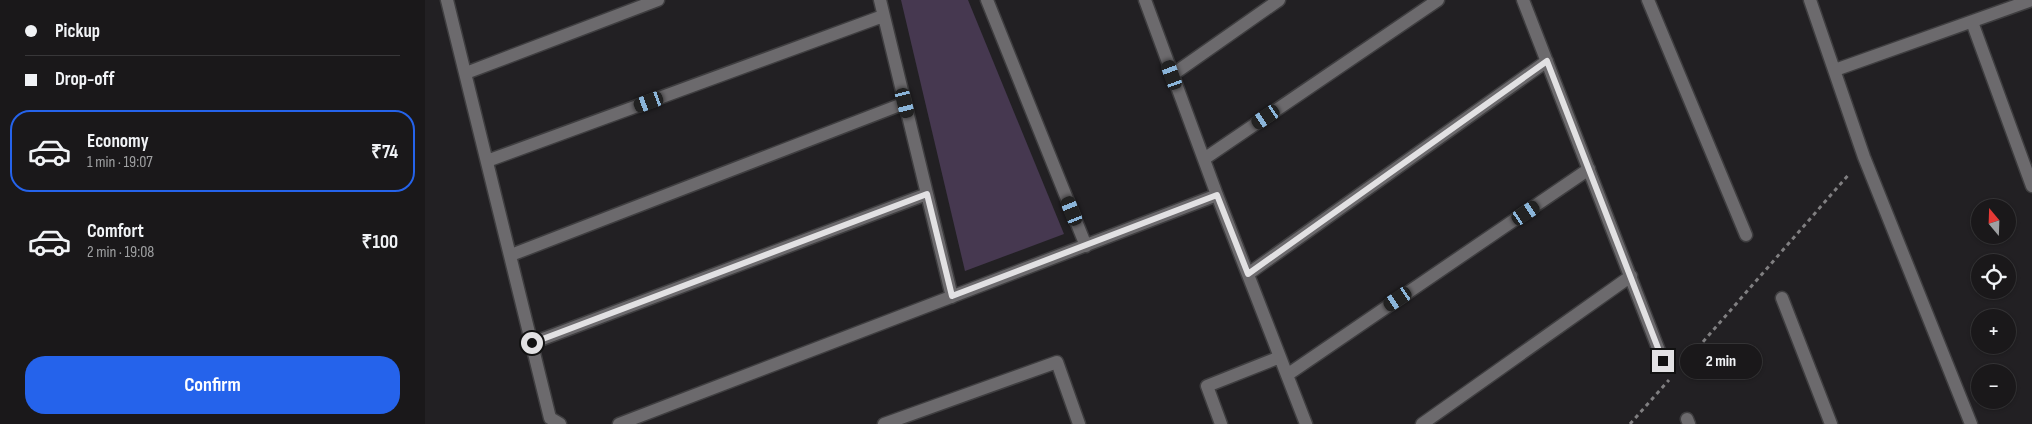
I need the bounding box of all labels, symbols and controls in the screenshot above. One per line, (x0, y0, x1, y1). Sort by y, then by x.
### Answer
text: Pickup (55, 20, 100, 43)
car (1159, 58, 1184, 92)
text: Drop-off (55, 68, 115, 91)
car (894, 87, 915, 119)
car (632, 90, 665, 114)
car (1249, 102, 1282, 132)
icon: car (27, 129, 72, 174)
text: Economy (87, 130, 149, 153)
text: ₹74 (371, 141, 398, 164)
text: 1 min · 19:07 (87, 153, 153, 172)
car (1059, 194, 1084, 228)
car (1509, 198, 1542, 228)
north arrow (1971, 199, 2016, 244)
map controls (1971, 199, 2016, 409)
icon: car (27, 219, 72, 264)
text: Comfort (87, 220, 144, 243)
text: ₹100 (362, 231, 398, 254)
text: 2 min · 19:08 (87, 243, 154, 262)
button: locate (1971, 254, 2016, 299)
car (1381, 284, 1414, 314)
button: + (1971, 309, 2016, 354)
route start (521, 332, 543, 354)
callout: 2 min (1681, 344, 1763, 378)
route end (1652, 350, 1674, 372)
text: 2 min (1706, 352, 1736, 371)
button: Confirm (25, 356, 400, 414)
button: − (1971, 364, 2016, 409)

